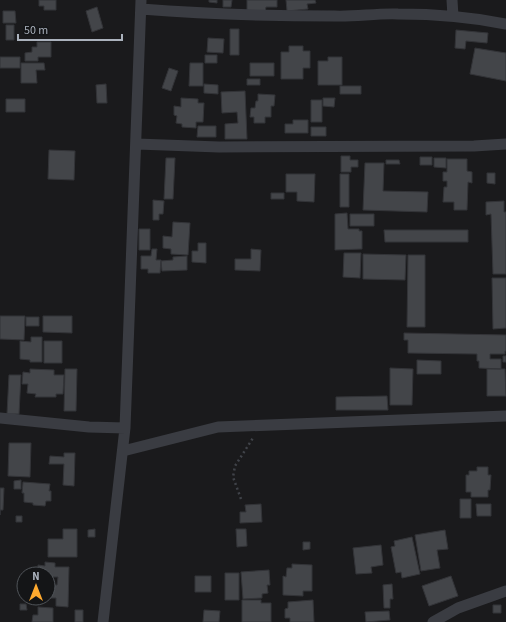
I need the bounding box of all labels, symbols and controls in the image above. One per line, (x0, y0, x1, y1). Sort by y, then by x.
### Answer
scale bar (18, 16, 122, 42)
text: 50 m (24, 22, 48, 39)
north arrow (16, 566, 56, 606)
text: N (32, 569, 40, 584)

